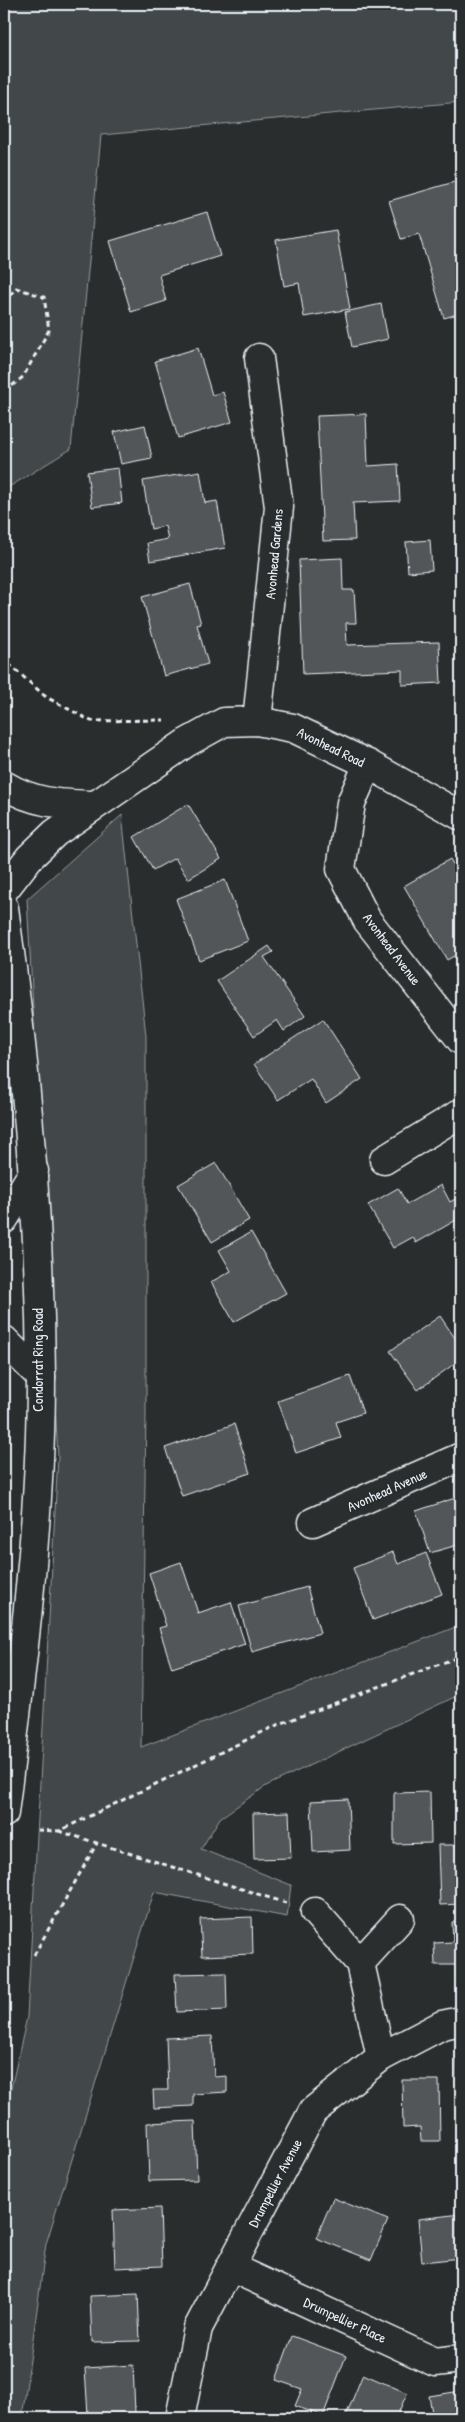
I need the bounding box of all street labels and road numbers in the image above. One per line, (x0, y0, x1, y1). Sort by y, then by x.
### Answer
street label: Avonhead Gardens (260, 508, 287, 600)
street label: Avonhead Road (294, 722, 369, 771)
street label: Avonhead Avenue (359, 909, 426, 989)
street label: Condorrat Ring Road (28, 1308, 48, 1412)
street label: Avonhead Avenue (344, 1463, 430, 1516)
street label: Drumpellier Avenue (243, 2135, 307, 2231)
street label: Drumpellier Place (300, 2292, 390, 2348)

